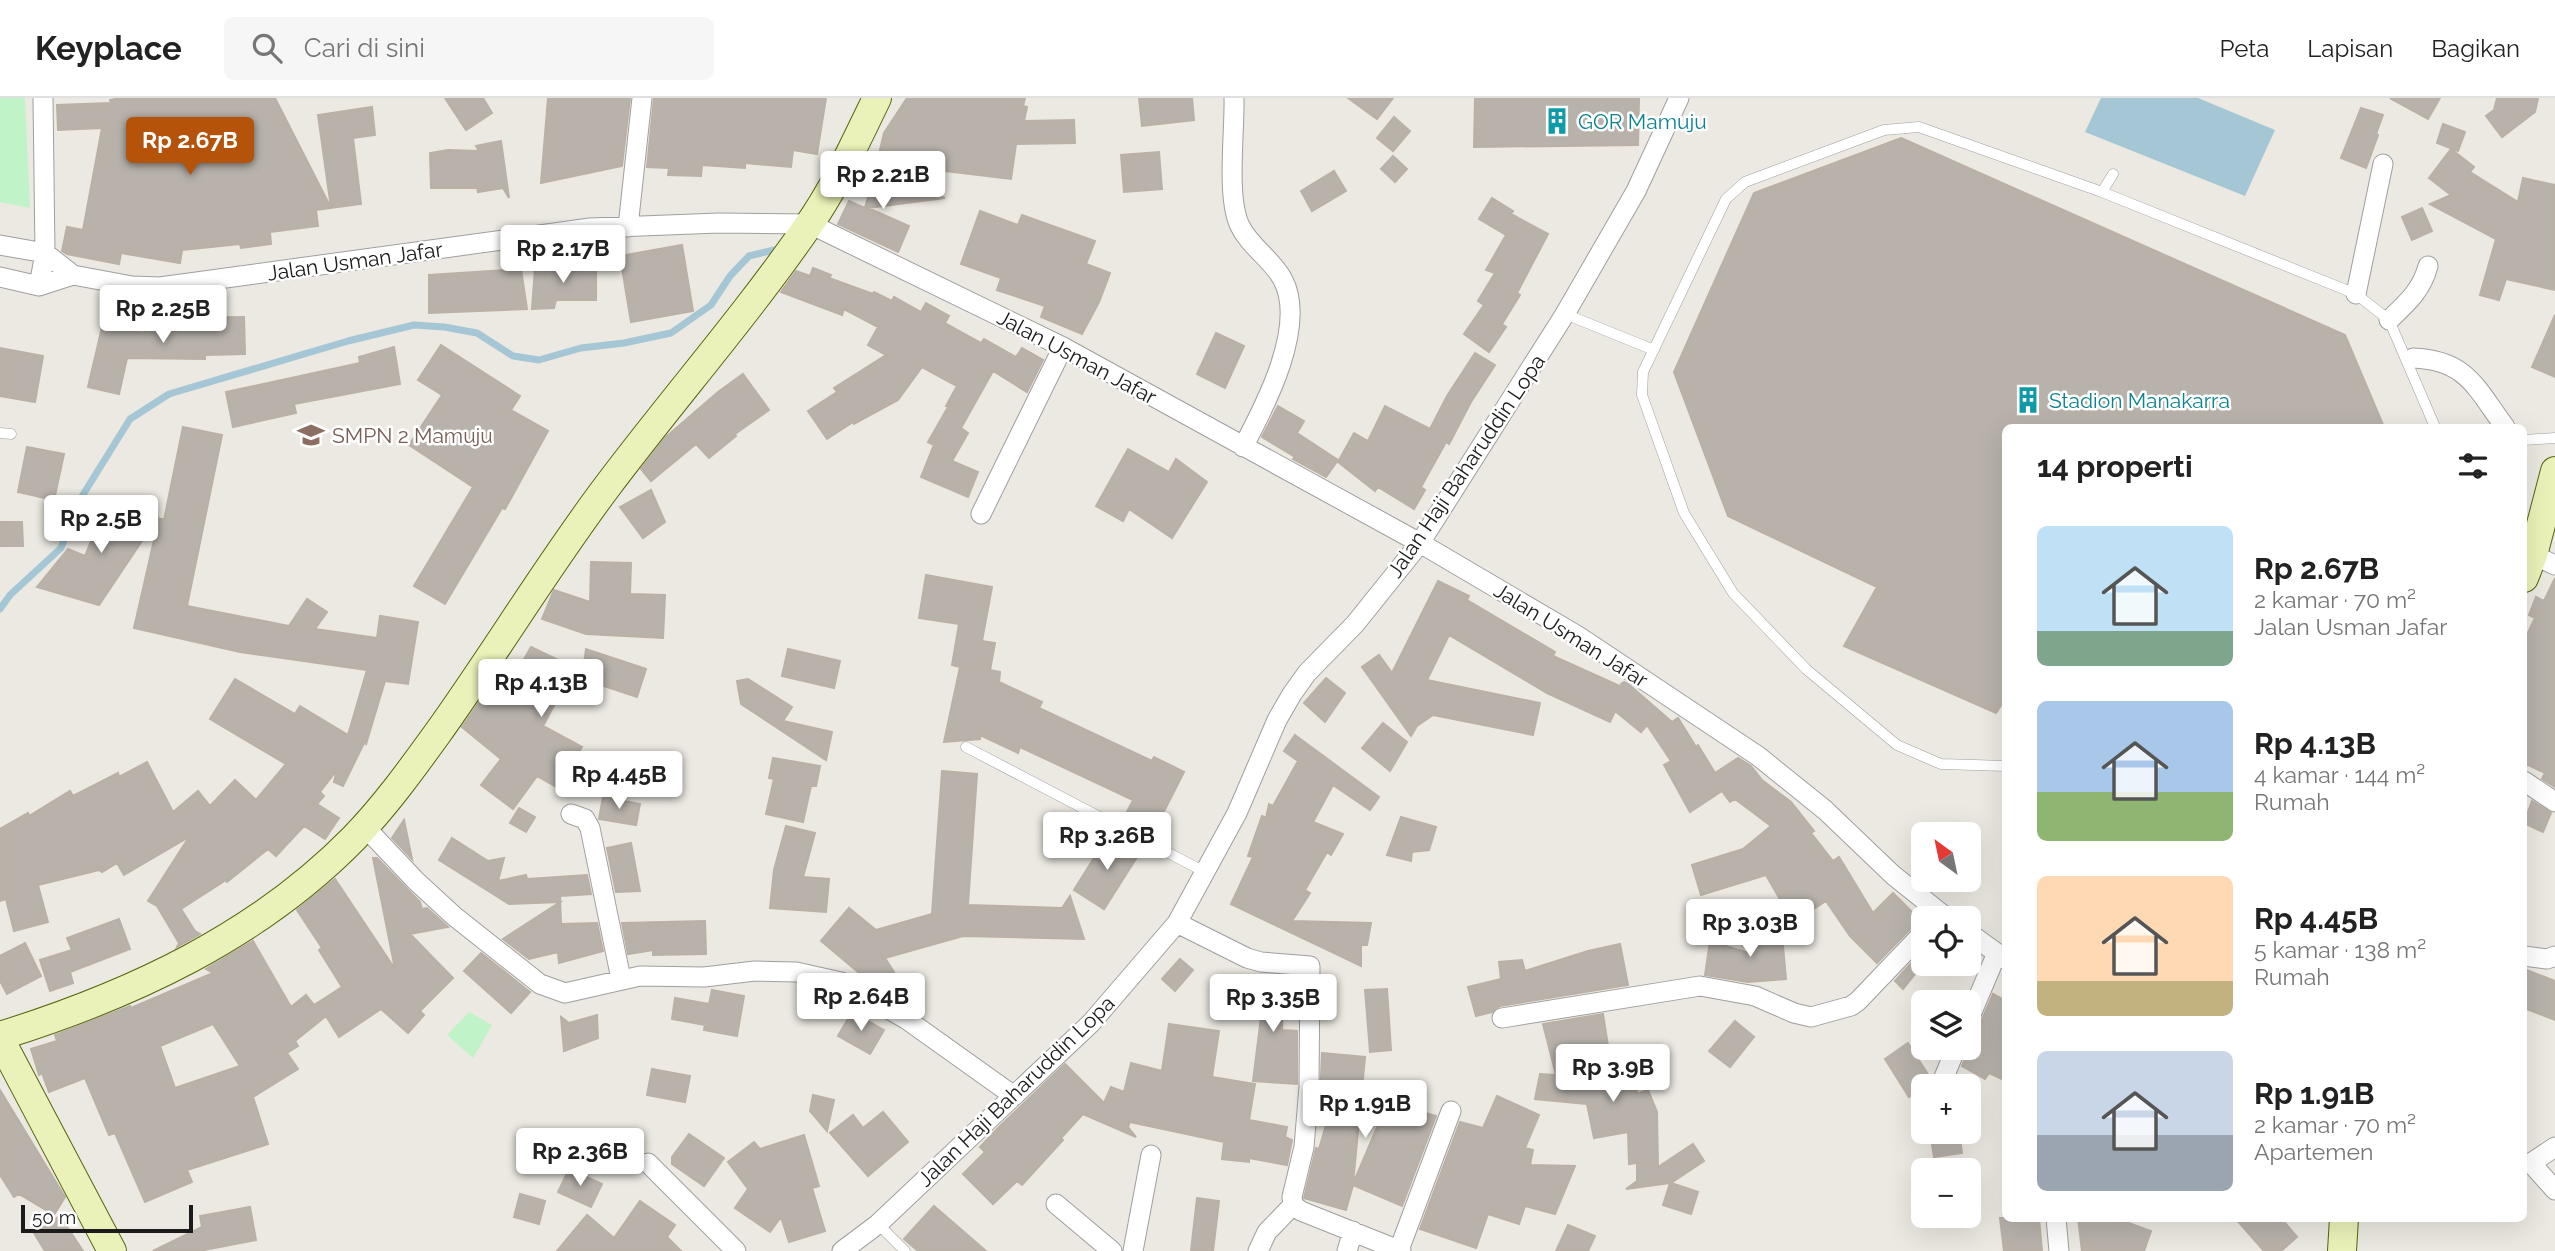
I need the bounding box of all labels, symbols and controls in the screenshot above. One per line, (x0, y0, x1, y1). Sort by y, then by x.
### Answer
search box (224, 17, 714, 80)
text: Keyplace (35, 29, 182, 68)
icon: search (248, 29, 286, 67)
text: Cari di sini (304, 33, 425, 63)
text: Peta (2220, 34, 2269, 63)
text: Lapisan (2307, 34, 2393, 63)
text: Bagikan (2431, 34, 2520, 63)
building icon: GOR Mamuju (1542, 106, 1572, 136)
place label: GOR Mamuju (1578, 109, 1707, 134)
pin: Rp 2.67B (118, 118, 262, 177)
text: Rp 2.67B (142, 126, 238, 153)
pin: Rp 2.21B (811, 152, 955, 211)
text: Rp 2.21B (836, 160, 930, 187)
pin: Rp 2.17B (491, 226, 635, 285)
text: Rp 2.17B (516, 234, 610, 261)
street label: Jalan Usman Jafar (266, 236, 445, 286)
pin: Rp 2.25B (91, 286, 235, 345)
text: Rp 2.25B (116, 294, 210, 321)
street label: Jalan Usman Jafar (993, 305, 1161, 410)
street label: Jalan Haji Baharuddin Lopa (1382, 350, 1550, 582)
building icon: Stadion Manakarra (2013, 385, 2043, 415)
place label: Stadion Manakarra (2049, 388, 2230, 413)
school or university icon: SMPN 2 Mamuju (296, 420, 326, 450)
place label: SMPN 2 Mamuju (332, 423, 493, 448)
icon: filters (2454, 447, 2492, 485)
text: 14 properti (2037, 449, 2193, 484)
pin: Rp 2.5B (36, 496, 166, 555)
text: Rp 2.5B (60, 504, 142, 531)
text: Rp 2.67B (2254, 551, 2379, 586)
icon: home (2093, 554, 2177, 638)
street label: Jalan Usman Jafar (1489, 578, 1653, 693)
text: 2 kamar · 70 m² (2254, 586, 2416, 613)
text: Jalan Usman Jafar (2254, 613, 2447, 640)
pin: Rp 4.13B (469, 660, 613, 719)
text: Rp 4.13B (494, 668, 588, 695)
text: Rp 4.13B (2254, 726, 2376, 761)
icon: home (2093, 729, 2177, 813)
pin: Rp 4.45B (547, 752, 691, 811)
text: Rp 4.45B (571, 760, 667, 787)
text: 4 kamar · 144 m² (2254, 761, 2425, 788)
text: Rumah (2254, 788, 2330, 815)
pin: Rp 3.26B (1035, 812, 1179, 872)
text: Rp 3.26B (1059, 821, 1155, 848)
north arrow (1911, 822, 1981, 892)
map controls (1911, 822, 1981, 1228)
pin: Rp 3.03B (1678, 900, 1822, 959)
text: Rp 4.45B (2254, 901, 2378, 936)
icon: home (2093, 904, 2177, 988)
button: locate (1911, 906, 1981, 976)
text: Rp 3.03B (1702, 908, 1798, 935)
text: 5 kamar · 138 m² (2254, 936, 2426, 963)
text: Rumah (2254, 963, 2330, 990)
pin: Rp 2.64B (789, 974, 933, 1033)
pin: Rp 3.35B (1201, 974, 1345, 1034)
text: Rp 2.64B (813, 982, 909, 1009)
text: Rp 3.35B (1226, 983, 1320, 1010)
street label: Jalan Haji Baharuddin Lopa (912, 990, 1120, 1192)
button: layers (1911, 990, 1981, 1060)
pin: Rp 3.9B (1548, 1044, 1678, 1104)
text: Rp 3.9B (1572, 1053, 1654, 1080)
button: + (1911, 1074, 1981, 1144)
text: Rp 1.91B (2254, 1076, 2374, 1111)
icon: home (2093, 1079, 2177, 1163)
pin: Rp 1.91B (1293, 1080, 1437, 1140)
text: Rp 1.91B (1319, 1089, 1411, 1116)
text: 2 kamar · 70 m² (2254, 1111, 2416, 1138)
pin: Rp 2.36B (508, 1128, 652, 1188)
text: Rp 2.36B (532, 1137, 628, 1164)
text: Apartemen (2254, 1138, 2373, 1165)
button: − (1911, 1158, 1981, 1228)
scale bar (21, 1202, 192, 1234)
text: 50 m (32, 1206, 76, 1228)

